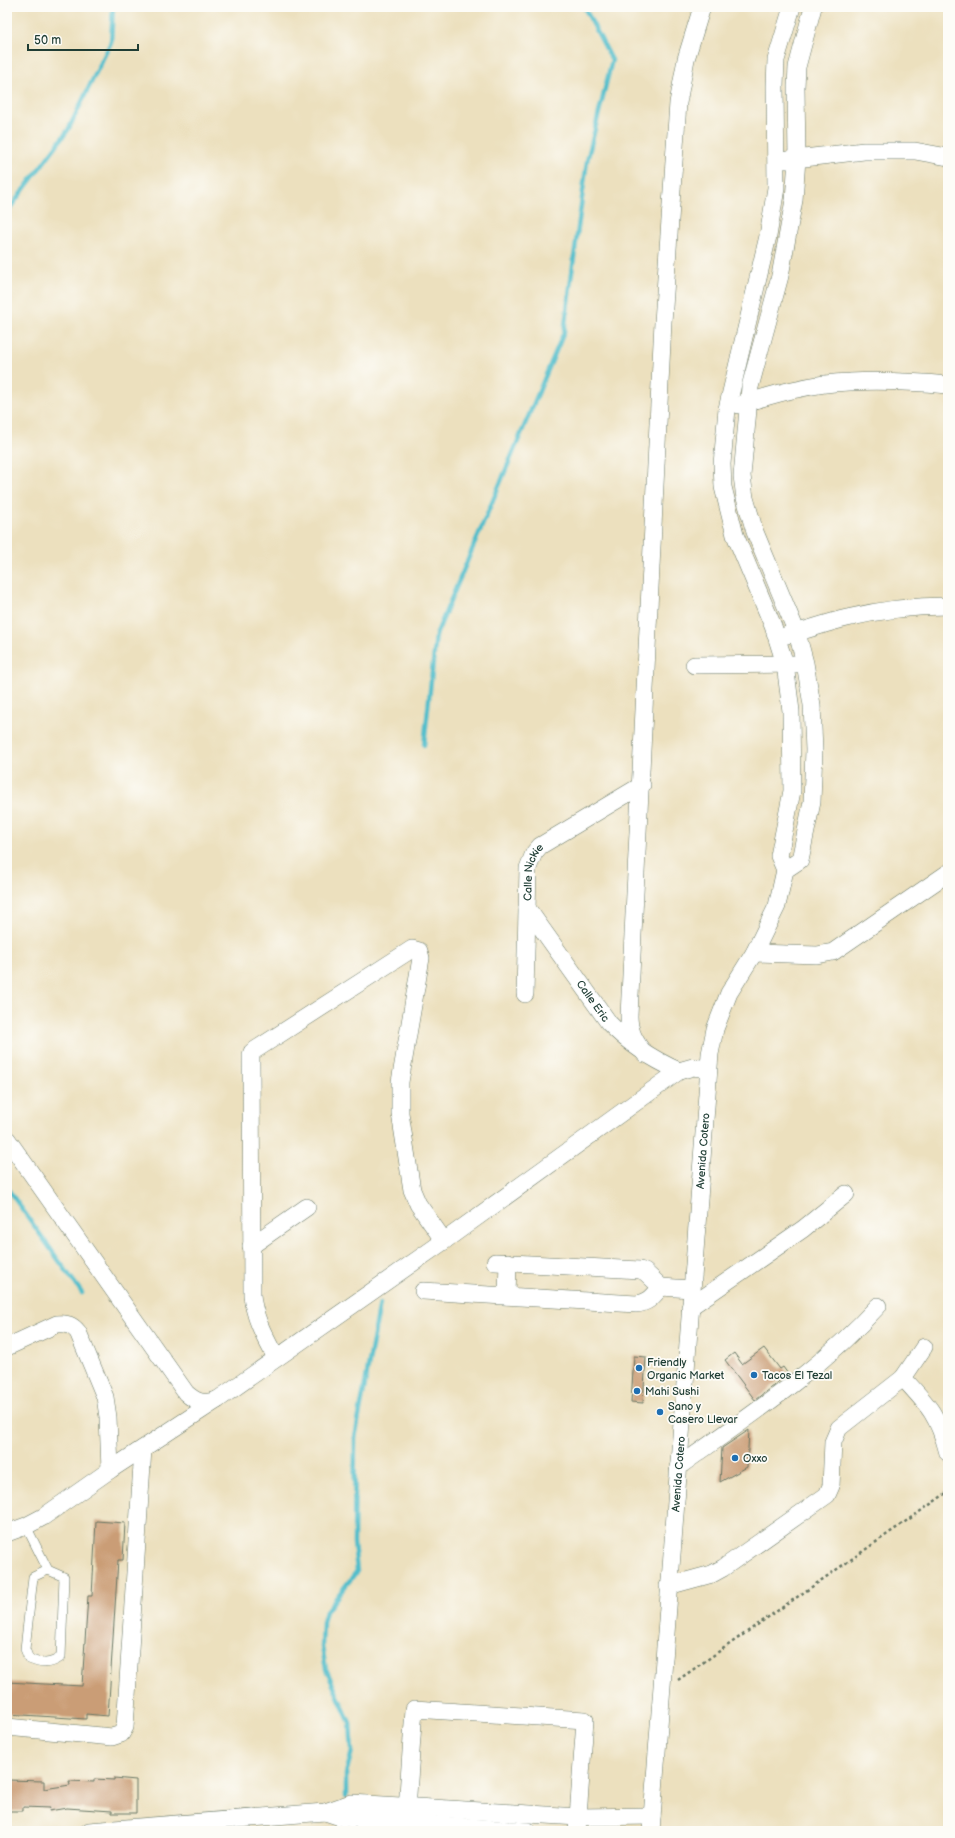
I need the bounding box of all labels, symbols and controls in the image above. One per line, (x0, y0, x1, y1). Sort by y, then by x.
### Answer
scale bar (28, 26, 138, 52)
text: 50 m (34, 33, 61, 48)
street label: Calle Nickie (521, 840, 546, 901)
street label: Calle Eric (574, 977, 613, 1024)
street label: Avenida Cotero (693, 1113, 712, 1189)
place label: Friendly Organic Market (647, 1356, 725, 1382)
marker: Friendly Organic Market (634, 1363, 644, 1373)
place label: Tacos El Tezal (762, 1369, 832, 1382)
marker: Tacos El Tezal (749, 1370, 759, 1380)
place label: Mahi Sushi (645, 1385, 699, 1398)
marker: Mahi Sushi (632, 1386, 642, 1396)
place label: Sano y Casero Llevar (668, 1400, 739, 1426)
marker: Sano y Casero Llevar (655, 1407, 665, 1417)
street label: Avenida Cotero (669, 1436, 687, 1512)
place label: Oxxo (743, 1452, 768, 1465)
marker: Oxxo (730, 1453, 740, 1463)

